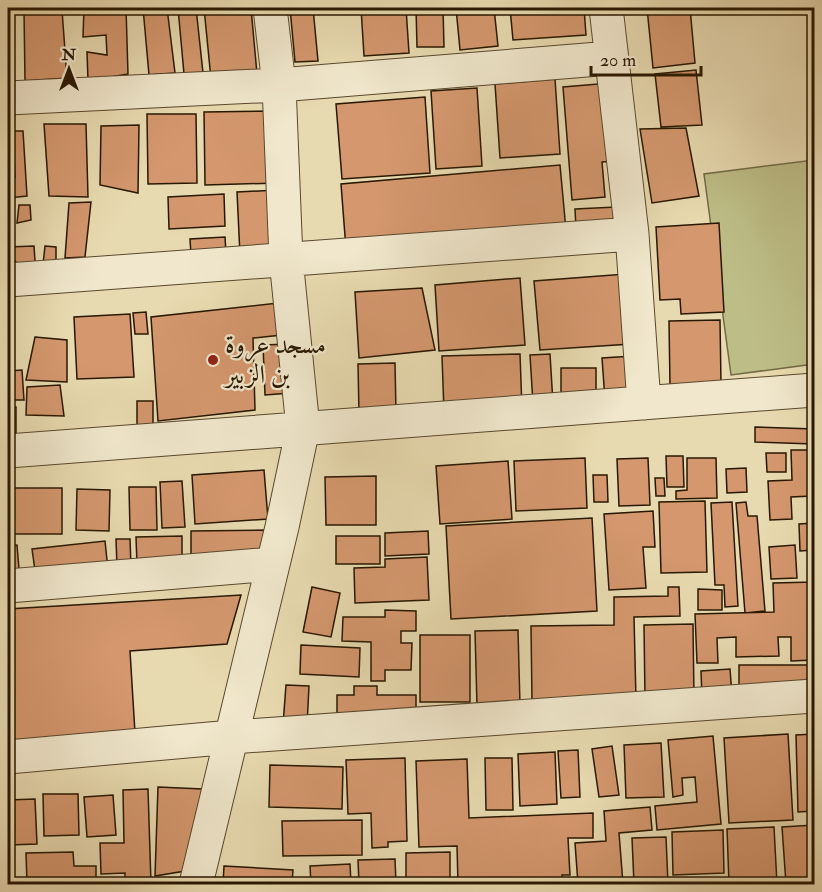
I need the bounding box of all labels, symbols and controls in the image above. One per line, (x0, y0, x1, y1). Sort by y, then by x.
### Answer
north arrow (39, 39, 99, 99)
scale bar (591, 39, 700, 77)
text: N (61, 45, 77, 65)
text: 20 m (600, 49, 636, 72)
place label: مسجد عروة بن الزبير (222, 329, 326, 391)
marker: مسجد عروة بن الزبير (206, 353, 220, 367)

